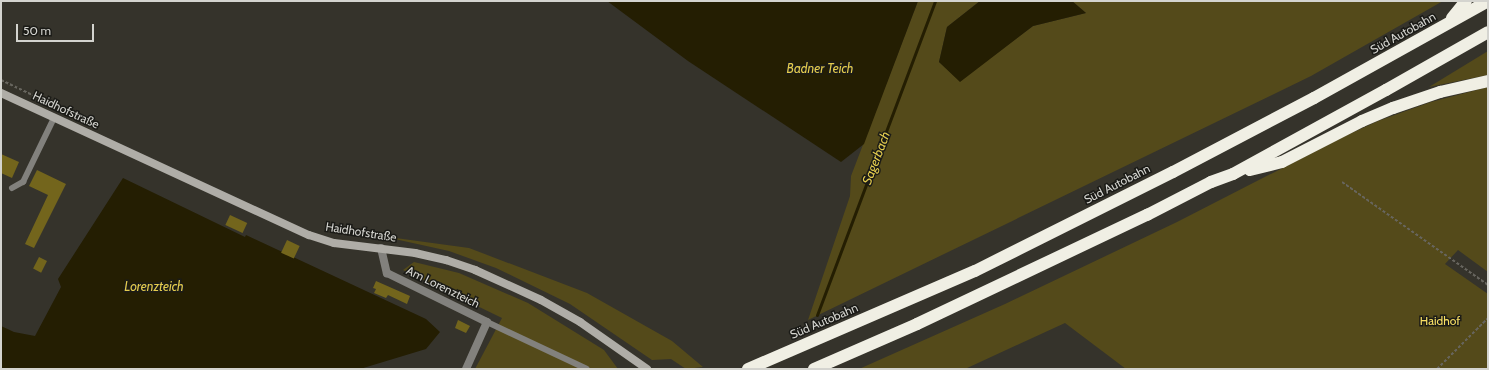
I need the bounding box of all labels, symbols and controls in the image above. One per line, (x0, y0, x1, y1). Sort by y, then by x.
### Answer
street label: Süd Autobahn (1368, 9, 1438, 57)
scale bar (18, 16, 96, 42)
text: 50 m (23, 23, 51, 38)
water label: Badner Teich (787, 60, 853, 76)
street label: Haidhofstraße (30, 88, 102, 132)
water label: Sagerbach (859, 129, 893, 187)
street label: Süd Autobahn (1082, 161, 1152, 207)
street label: Haidhofstraße (324, 219, 398, 245)
street label: Am Lorenzteich (404, 263, 482, 311)
water label: Lorenzteich (124, 278, 184, 294)
street label: Süd Autobahn (788, 300, 860, 342)
park label: Haidhof (1420, 314, 1460, 328)

